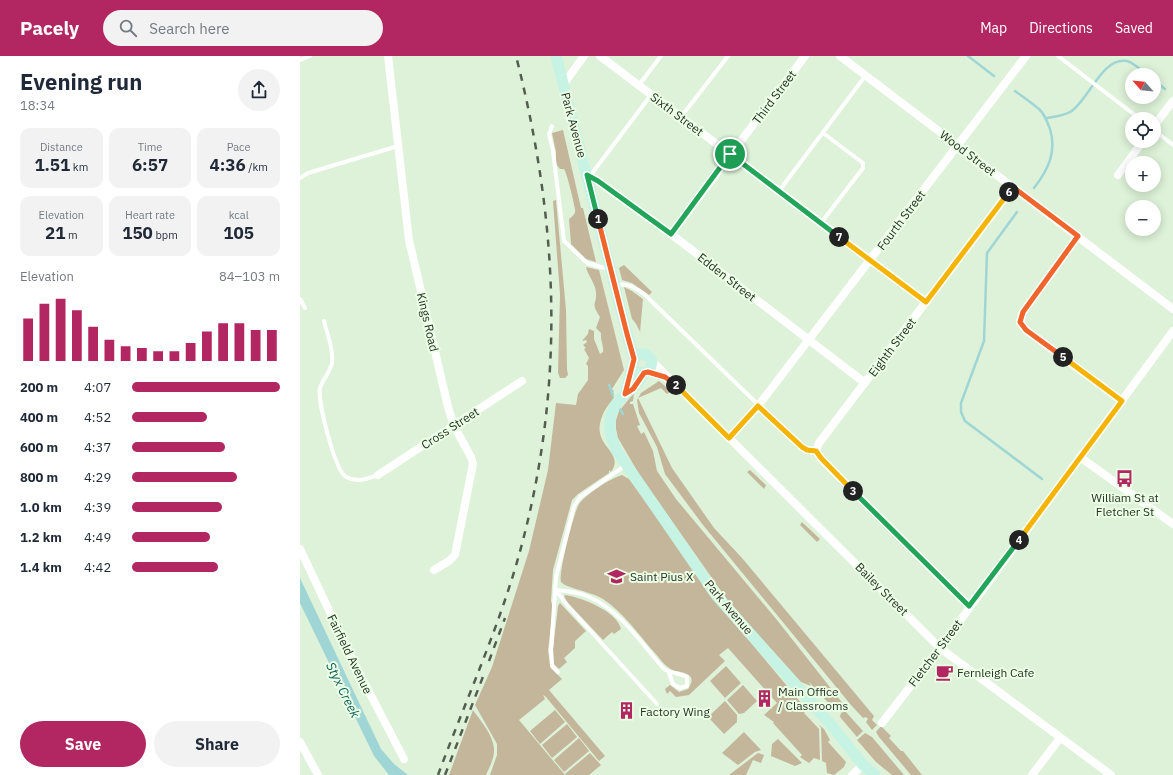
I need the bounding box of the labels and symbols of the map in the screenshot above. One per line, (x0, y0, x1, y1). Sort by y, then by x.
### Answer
street label: Third Street (749, 67, 799, 127)
north arrow (1125, 68, 1161, 104)
street label: Sixth Street (647, 89, 707, 139)
street label: Park Avenue (558, 91, 590, 160)
street label: Wood Street (937, 127, 999, 179)
pin (713, 137, 747, 171)
pin: 6 (999, 182, 1019, 202)
street label: Fourth Street (874, 187, 928, 253)
pin: 1 (588, 209, 608, 229)
pin: 7 (829, 227, 849, 247)
street label: Edden Street (695, 250, 759, 304)
street label: Kings Road (414, 291, 442, 353)
street label: Eighth Street (865, 315, 919, 379)
pin: 5 (1053, 347, 1073, 367)
pin: 2 (666, 375, 686, 395)
street label: Cross Street (418, 404, 482, 452)
bus stop icon: William St at Fletcher St (1115, 468, 1135, 488)
pin: 3 (843, 481, 863, 501)
place label: William St at Fletcher St (1091, 490, 1159, 519)
pin: 4 (1009, 530, 1029, 550)
street label: Bailey Street (852, 559, 912, 619)
school or university icon: Saint Pius X (607, 566, 627, 586)
place label: Saint Pius X (630, 569, 694, 584)
street label: Park Avenue (702, 576, 757, 638)
street label: Fairfield Avenue (324, 612, 376, 697)
street label: Fletcher Street (905, 616, 965, 690)
water label: Styx Creek (322, 659, 364, 721)
cafe icon: Fernleigh Cafe (934, 662, 954, 682)
place label: Fernleigh Cafe (957, 665, 1035, 680)
place label: Main Office / Classrooms (778, 684, 848, 713)
building icon: Main Office / Classrooms (755, 688, 775, 708)
building icon: Factory Wing (617, 701, 637, 721)
place label: Factory Wing (640, 704, 710, 719)

